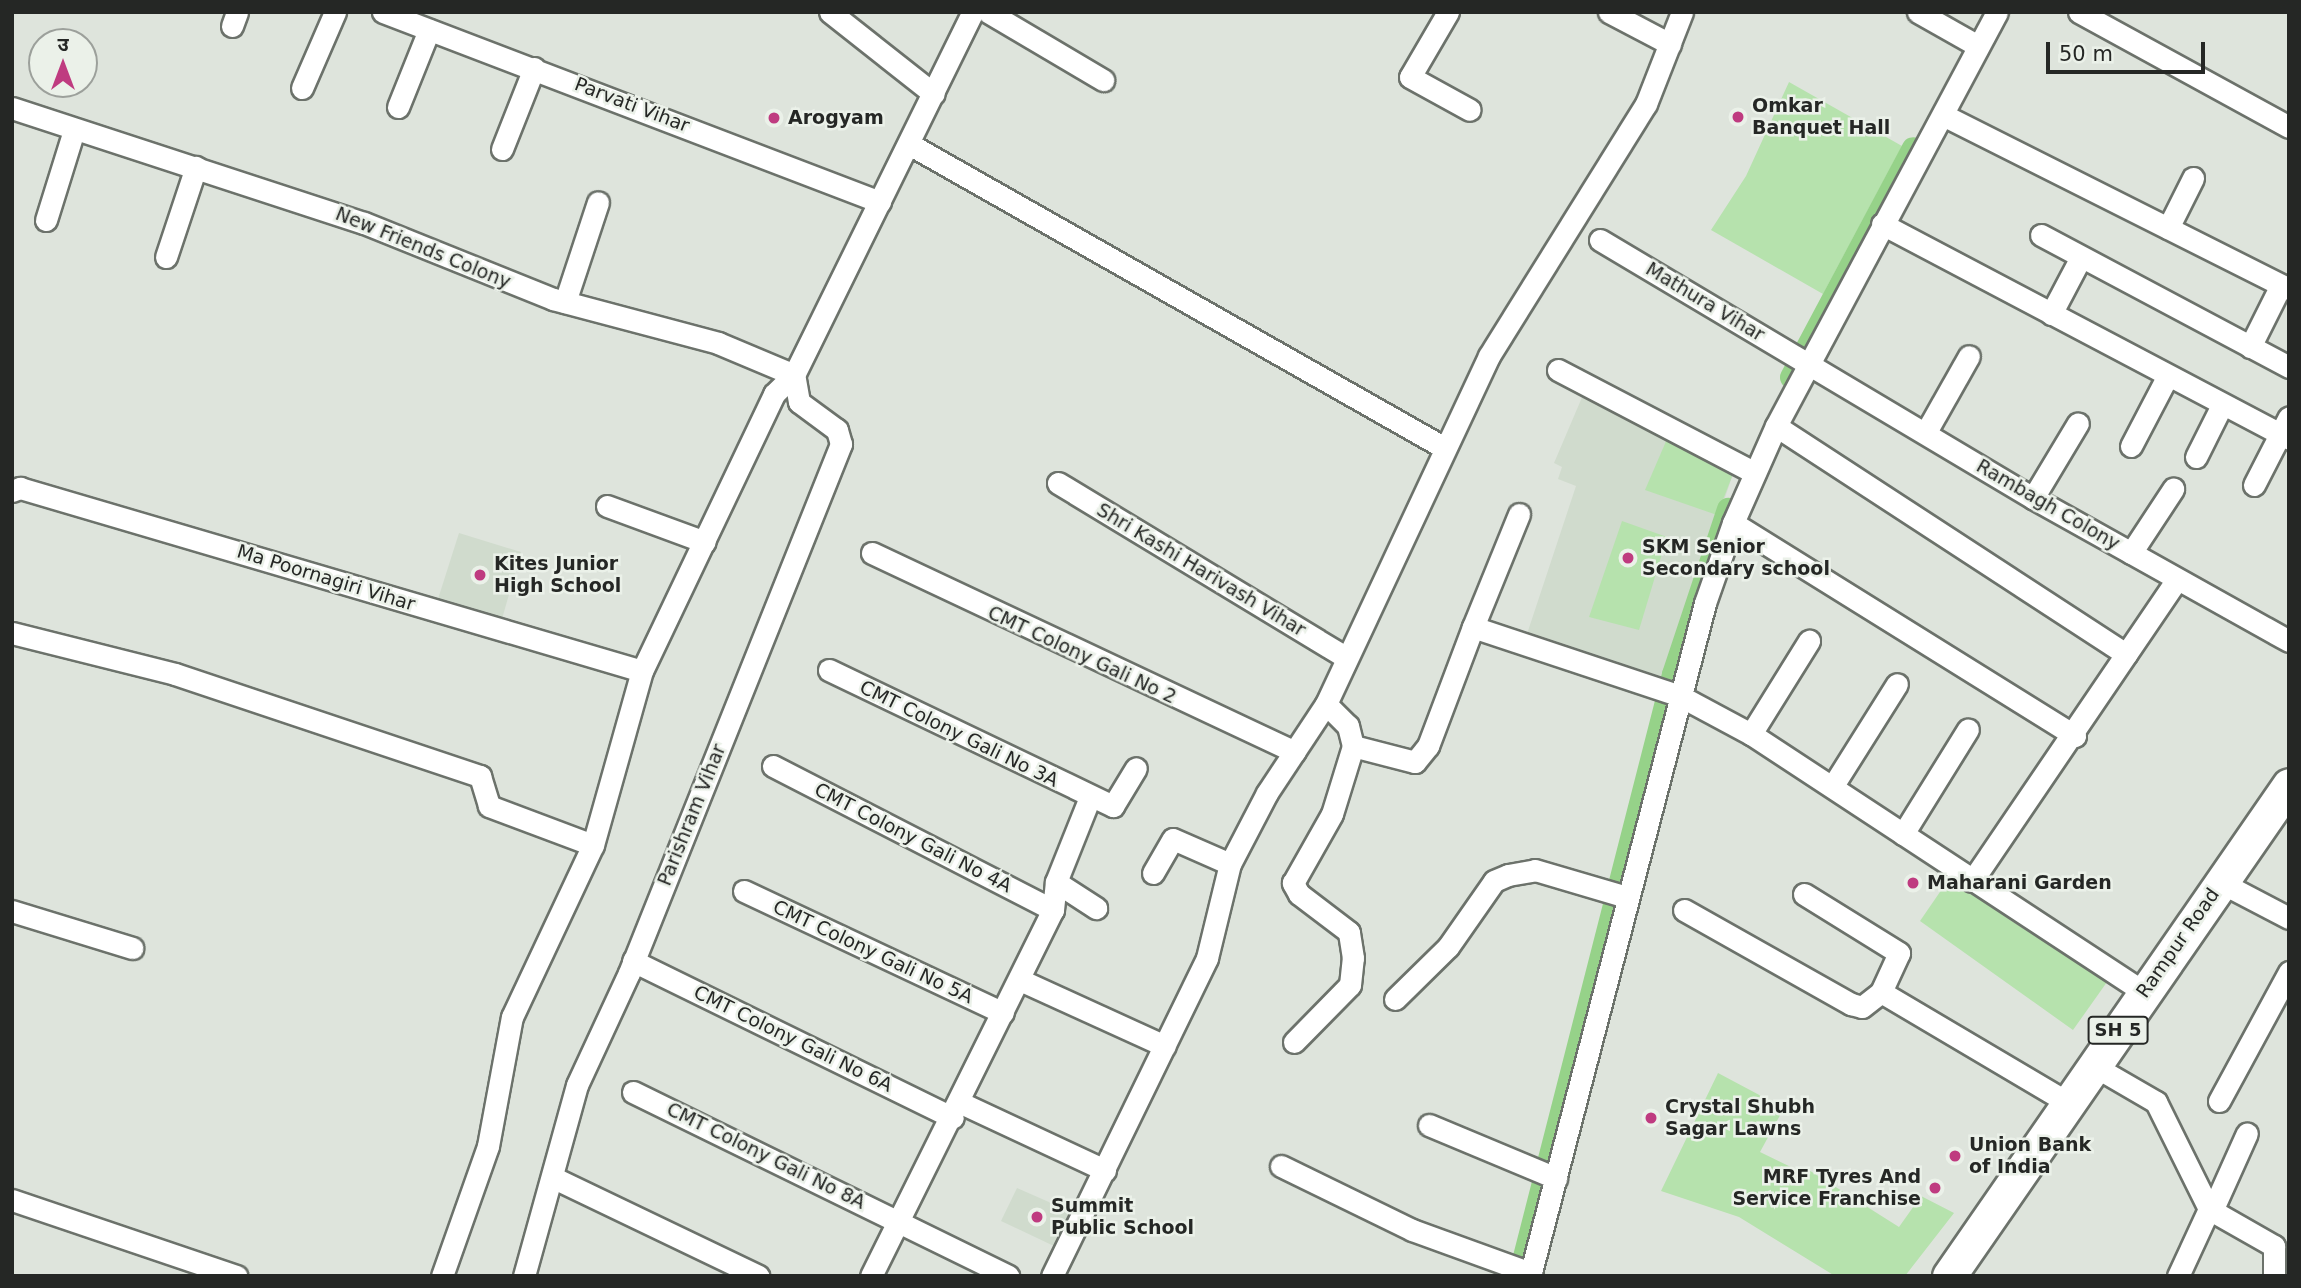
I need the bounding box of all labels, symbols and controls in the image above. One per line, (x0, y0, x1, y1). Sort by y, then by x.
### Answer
north arrow (28, 28, 98, 98)
scale bar (2049, 28, 2208, 72)
text: उ (57, 33, 69, 55)
text: 50 m (2059, 42, 2113, 66)
street label: Parvati Vihar (571, 73, 693, 137)
place label: Omkar Banquet Hall (1752, 95, 1890, 139)
place label: Arogyam (788, 107, 884, 129)
marker: Omkar Banquet Hall (1730, 109, 1746, 125)
marker: Arogyam (766, 110, 782, 126)
street label: New Friends Colony (332, 202, 514, 294)
street label: Mathura Vihar (1642, 258, 1768, 346)
street label: Rambagh Colony (1972, 455, 2124, 555)
street label: Shri Kashi Harivash Vihar (1092, 499, 1310, 641)
place label: SKM Senior Secondary school (1642, 536, 1830, 580)
street label: Ma Poornagiri Vihar (234, 540, 418, 616)
marker: SKM Senior Secondary school (1620, 550, 1636, 566)
place label: Kites Junior High School (494, 553, 621, 597)
marker: Kites Junior High School (472, 567, 488, 583)
street label: CMT Colony Gali No 2 (984, 601, 1180, 709)
street label: CMT Colony Gali No 3A (856, 676, 1062, 792)
street label: Parishram Vihar (653, 741, 731, 889)
street label: CMT Colony Gali No 4A (811, 778, 1015, 898)
place label: Maharani Garden (1927, 872, 2112, 894)
marker: Maharani Garden (1905, 875, 1921, 891)
street label: Rampur Road (2132, 884, 2224, 1002)
street label: CMT Colony Gali No 5A (769, 896, 977, 1008)
street label: CMT Colony Gali No 6A (690, 981, 896, 1097)
road number: SH 5 (2086, 1015, 2150, 1044)
place label: Crystal Shubh Sagar Lawns (1665, 1096, 1815, 1140)
street label: CMT Colony Gali No 8A (663, 1098, 869, 1214)
marker: Crystal Shubh Sagar Lawns (1643, 1110, 1659, 1126)
place label: Union Bank of India (1969, 1134, 2091, 1178)
marker: Union Bank of India (1947, 1148, 1963, 1164)
place label: MRF Tyres And Service Franchise (1732, 1166, 1921, 1210)
marker: MRF Tyres And Service Franchise (1927, 1180, 1943, 1196)
place label: Summit Public School (1051, 1195, 1194, 1239)
marker: Summit Public School (1029, 1209, 1045, 1225)

